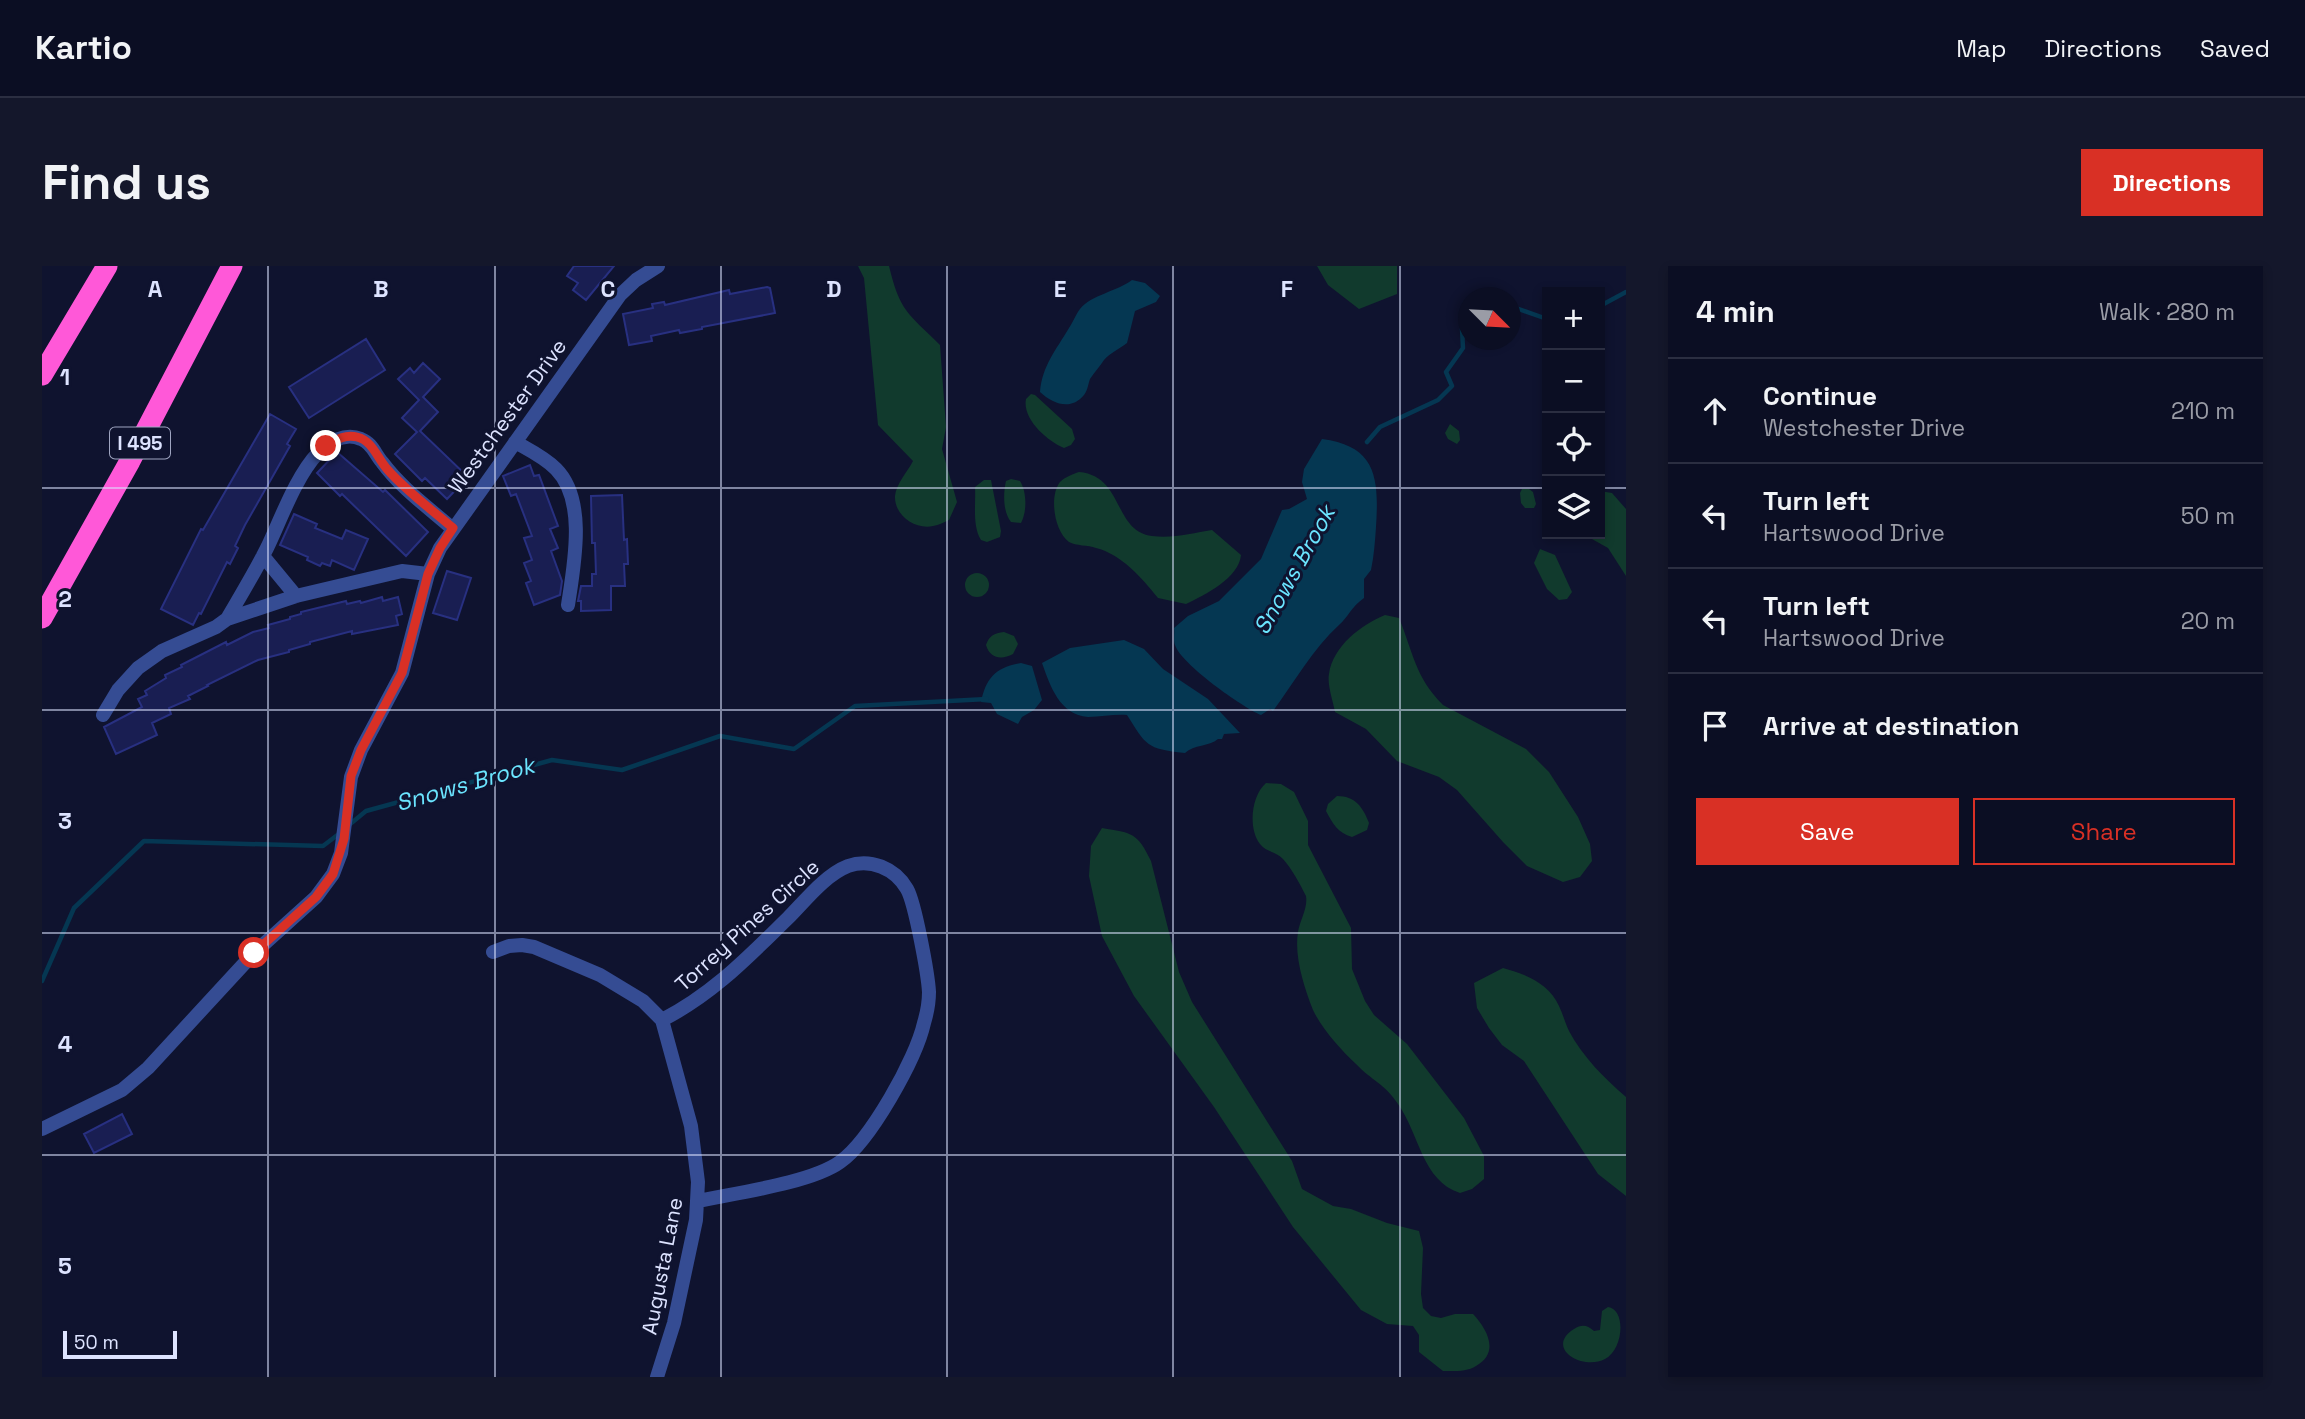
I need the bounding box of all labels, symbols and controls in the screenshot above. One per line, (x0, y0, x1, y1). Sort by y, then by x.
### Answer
text: Kartio (35, 27, 132, 69)
text: Map (1956, 33, 2006, 64)
text: Directions (2044, 33, 2162, 64)
text: Saved (2200, 33, 2270, 64)
button: Directions (2081, 149, 2263, 216)
text: Find us (42, 151, 211, 213)
text: A (148, 274, 163, 304)
text: B (373, 274, 389, 304)
text: C (601, 274, 615, 304)
text: D (826, 274, 842, 304)
text: E (1054, 274, 1066, 304)
text: F (1281, 274, 1293, 304)
north arrow (1458, 287, 1521, 350)
map controls (1542, 287, 1605, 539)
button: + (1542, 287, 1605, 350)
text: 4 min (1696, 292, 1775, 331)
text: Walk · 280 m (2099, 297, 2235, 327)
street label: Westchester Drive (442, 333, 572, 499)
button: − (1542, 350, 1605, 413)
text: 1 (60, 362, 70, 392)
text: Continue (1763, 379, 1877, 413)
icon: ahead (1696, 392, 1734, 430)
text: 210 m (2171, 396, 2235, 426)
button: locate (1542, 413, 1605, 476)
text: Westchester Drive (1763, 413, 1965, 443)
road number: I 495 (110, 428, 170, 458)
route end (310, 430, 341, 461)
button: layers (1542, 476, 1605, 539)
text: Turn left (1763, 484, 1870, 518)
icon: left (1696, 497, 1734, 535)
water label: Snows Brook (1246, 498, 1343, 640)
text: 50 m (2181, 501, 2235, 531)
text: Hartswood Drive (1763, 518, 1945, 548)
text: 2 (58, 584, 72, 614)
text: Turn left (1763, 589, 1870, 623)
icon: left (1696, 602, 1734, 640)
text: 20 m (2181, 606, 2235, 636)
text: Hartswood Drive (1763, 623, 1945, 653)
icon: arrive (1696, 707, 1734, 745)
text: Arrive at destination (1763, 709, 2020, 743)
water label: Snows Brook (392, 749, 540, 818)
button: Save (1696, 798, 1959, 865)
button: Share (1973, 798, 2235, 865)
text: 3 (58, 806, 72, 836)
street label: Torrey Pines Circle (669, 853, 825, 997)
route start (238, 937, 269, 968)
text: 4 (58, 1029, 73, 1059)
street label: Augusta Lane (635, 1195, 689, 1337)
text: 5 (58, 1251, 72, 1281)
scale bar (63, 1328, 177, 1360)
text: 50 m (74, 1330, 119, 1355)

